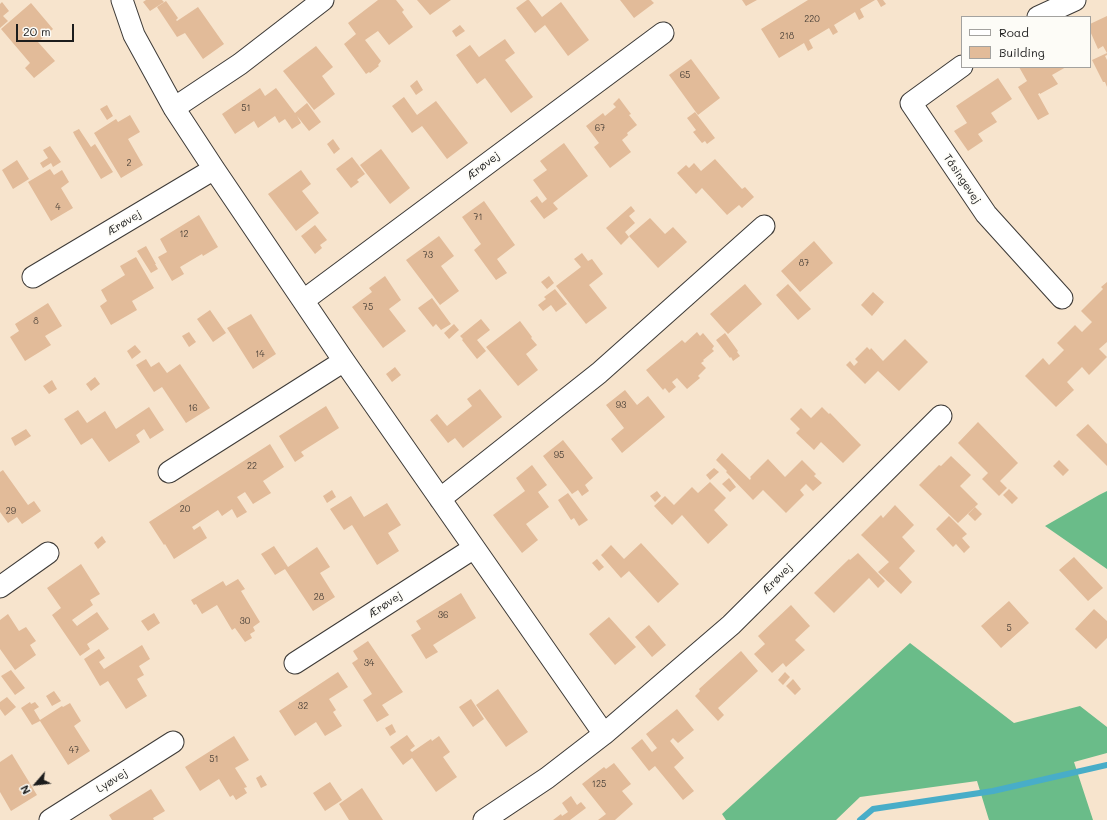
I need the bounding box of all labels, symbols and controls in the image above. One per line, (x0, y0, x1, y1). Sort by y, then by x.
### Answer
house number: 220 (804, 14, 820, 24)
scale bar (18, 16, 76, 42)
legend (961, 16, 1091, 68)
text: 20 m (23, 23, 51, 39)
text: Road (999, 24, 1029, 40)
house number: 218 (780, 31, 794, 41)
text: Building (999, 44, 1045, 60)
house number: 65 (680, 70, 690, 80)
house number: 51 (241, 103, 251, 113)
house number: 67 (595, 123, 605, 133)
street label: Ærøvej (464, 149, 502, 183)
street label: Tåsingevej (941, 152, 983, 206)
house number: 2 (126, 158, 132, 168)
house number: 4 (55, 202, 61, 212)
street label: Ærøvej (104, 207, 144, 239)
house number: 71 (473, 212, 483, 222)
house number: 12 (179, 229, 189, 239)
house number: 73 (423, 250, 433, 260)
house number: 87 (799, 258, 809, 268)
house number: 75 (363, 302, 373, 312)
house number: 8 (33, 316, 39, 326)
house number: 14 (255, 349, 265, 359)
house number: 93 (616, 400, 626, 410)
house number: 16 (188, 403, 198, 413)
house number: 95 (554, 450, 564, 460)
house number: 22 (247, 461, 257, 471)
house number: 20 (180, 504, 190, 514)
house number: 29 (6, 506, 16, 516)
street label: Ærøvej (759, 561, 795, 597)
street label: Ærøvej (365, 589, 405, 621)
house number: 28 (314, 592, 324, 602)
house number: 36 (438, 610, 448, 620)
house number: 30 (240, 616, 250, 626)
house number: 5 (1006, 623, 1012, 633)
house number: 34 (364, 658, 374, 668)
house number: 32 (298, 701, 308, 711)
house number: 47 (69, 745, 79, 755)
house number: 51 (209, 754, 219, 764)
north arrow (16, 764, 56, 804)
street label: Lyøvej (94, 766, 130, 796)
house number: 125 (592, 779, 606, 789)
text: N (16, 783, 34, 797)

